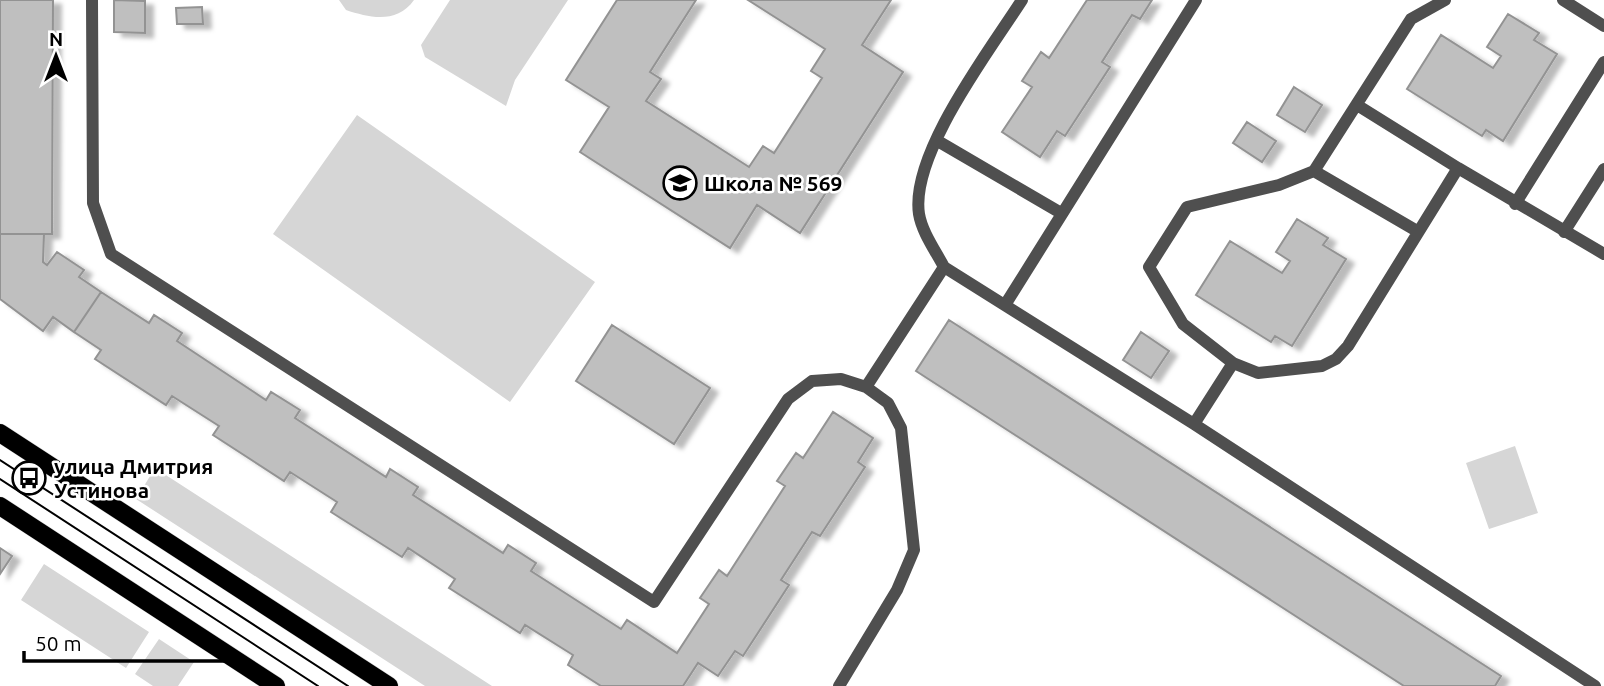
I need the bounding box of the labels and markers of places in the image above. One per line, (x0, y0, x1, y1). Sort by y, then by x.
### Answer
school or university icon: Школа № 569 (661, 164, 699, 202)
place label: Школа № 569 (704, 171, 842, 195)
place label: улица Дмитрия Устинова (54, 454, 213, 502)
bus stop icon: улица Дмитрия Устинова (10, 459, 48, 497)

